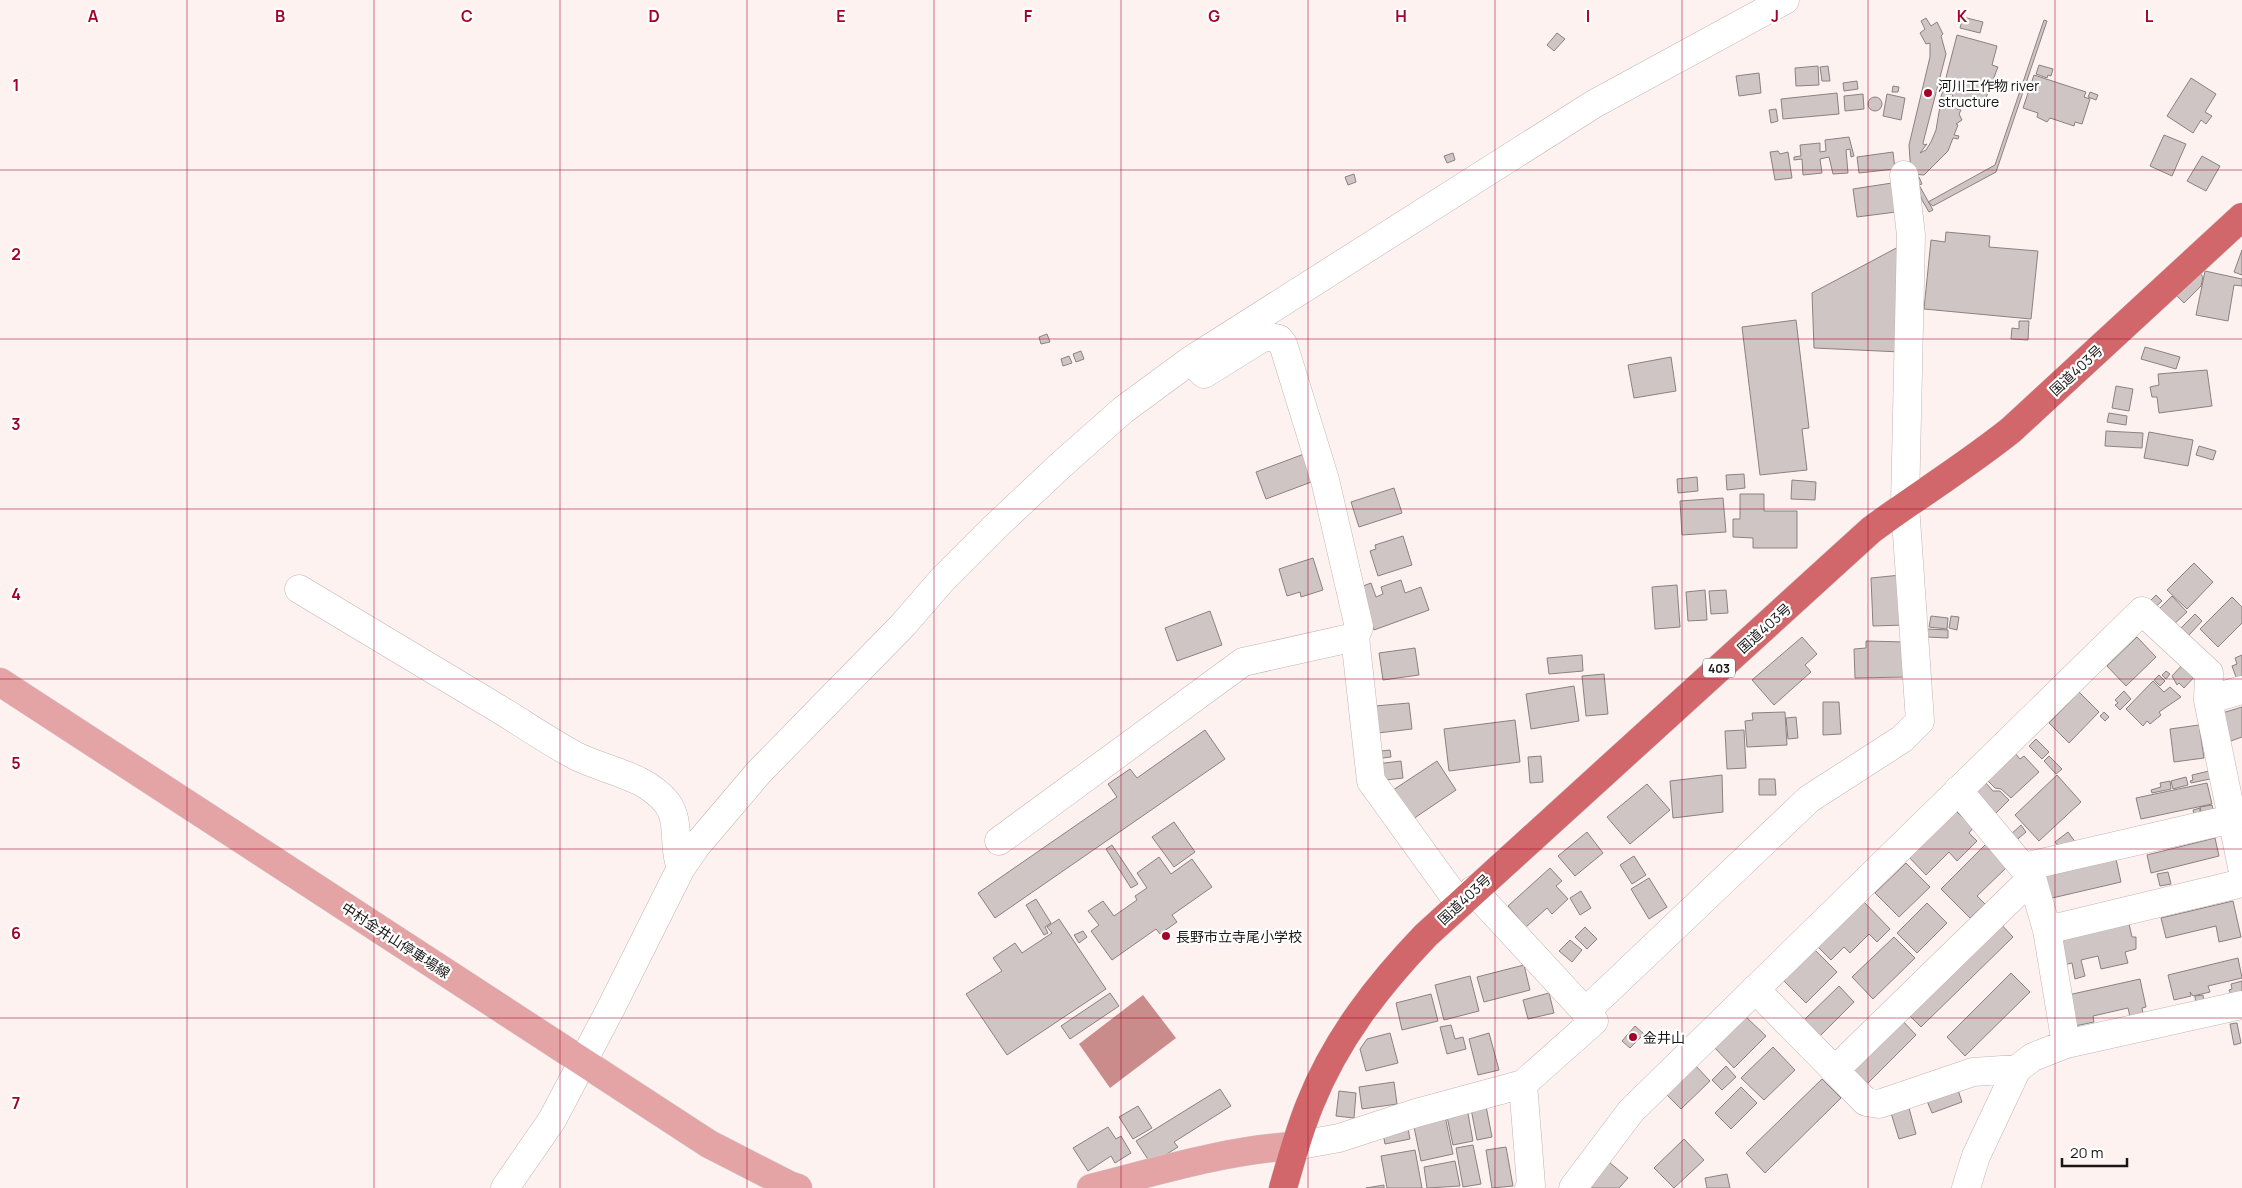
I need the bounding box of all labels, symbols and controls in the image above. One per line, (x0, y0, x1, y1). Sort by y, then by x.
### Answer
text: A (88, 5, 99, 27)
text: B (275, 5, 285, 27)
text: C (461, 5, 473, 27)
text: D (648, 5, 660, 27)
text: E (836, 5, 846, 27)
text: F (1024, 5, 1033, 27)
text: G (1208, 5, 1220, 27)
text: H (1395, 5, 1407, 27)
text: I (1586, 5, 1590, 27)
text: J (1771, 5, 1779, 27)
text: K (1957, 5, 1968, 27)
text: L (2145, 5, 2154, 27)
text: 1 (12, 74, 20, 96)
place label: 河川工作物 river structure (1938, 76, 2039, 111)
marker: 河川工作物 river structure (1922, 87, 1934, 99)
text: 2 (11, 243, 21, 265)
street label: 国道403号 (2045, 340, 2107, 400)
text: 3 (11, 413, 21, 435)
text: 4 (11, 583, 21, 605)
street label: 国道403号 (1733, 599, 1795, 657)
road number: 403 (1703, 658, 1735, 678)
text: 5 (11, 752, 21, 774)
street label: 国道403号 (1433, 869, 1495, 929)
street label: 中村金井山停車場線 (338, 898, 454, 982)
text: 6 (11, 922, 21, 944)
place label: 長野市立寺尾小学校 (1176, 927, 1302, 946)
marker: 長野市立寺尾小学校 (1160, 930, 1172, 942)
place label: 金井山 (1643, 1028, 1685, 1047)
marker: 金井山 (1627, 1031, 1639, 1043)
text: 7 (12, 1092, 20, 1114)
scale bar (2062, 1136, 2127, 1168)
text: 20 m (2070, 1142, 2103, 1163)

